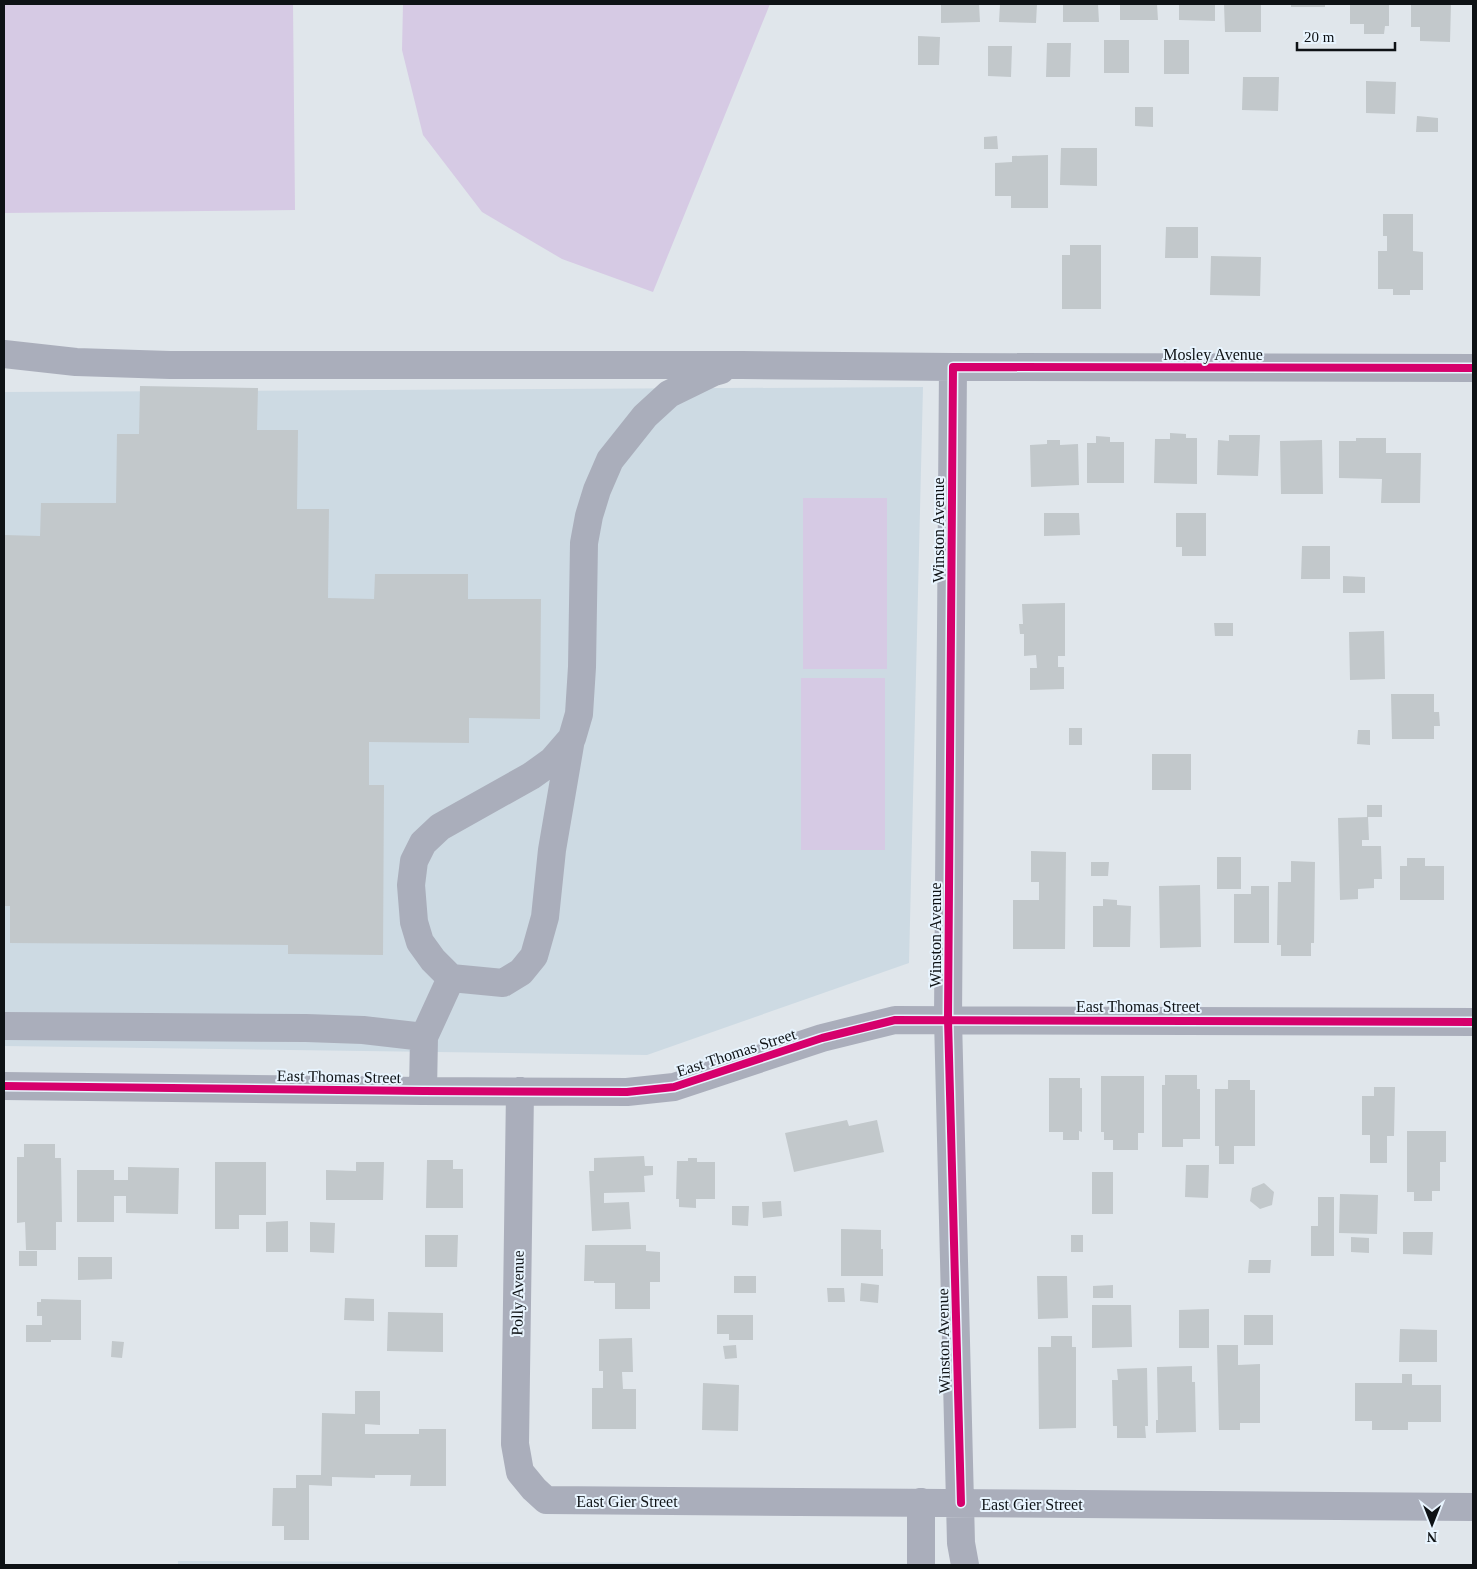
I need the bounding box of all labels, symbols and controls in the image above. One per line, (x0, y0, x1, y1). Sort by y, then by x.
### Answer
scale bar (1297, 20, 1394, 52)
text: 20 m (1304, 29, 1335, 45)
street label: Mosley Avenue (1163, 346, 1263, 364)
street label: Winston Avenue (930, 477, 947, 583)
street label: Winston Avenue (927, 882, 944, 988)
street label: East Thomas Street (1076, 998, 1201, 1015)
street label: East Thomas Street (675, 1025, 798, 1080)
street label: East Thomas Street (277, 1067, 402, 1086)
street label: Polly Avenue (508, 1250, 528, 1336)
street label: Winston Avenue (934, 1288, 953, 1394)
street label: East Gier Street (576, 1493, 678, 1510)
street label: East Gier Street (981, 1496, 1083, 1513)
north arrow (1407, 1499, 1457, 1549)
text: N (1427, 1529, 1437, 1544)

